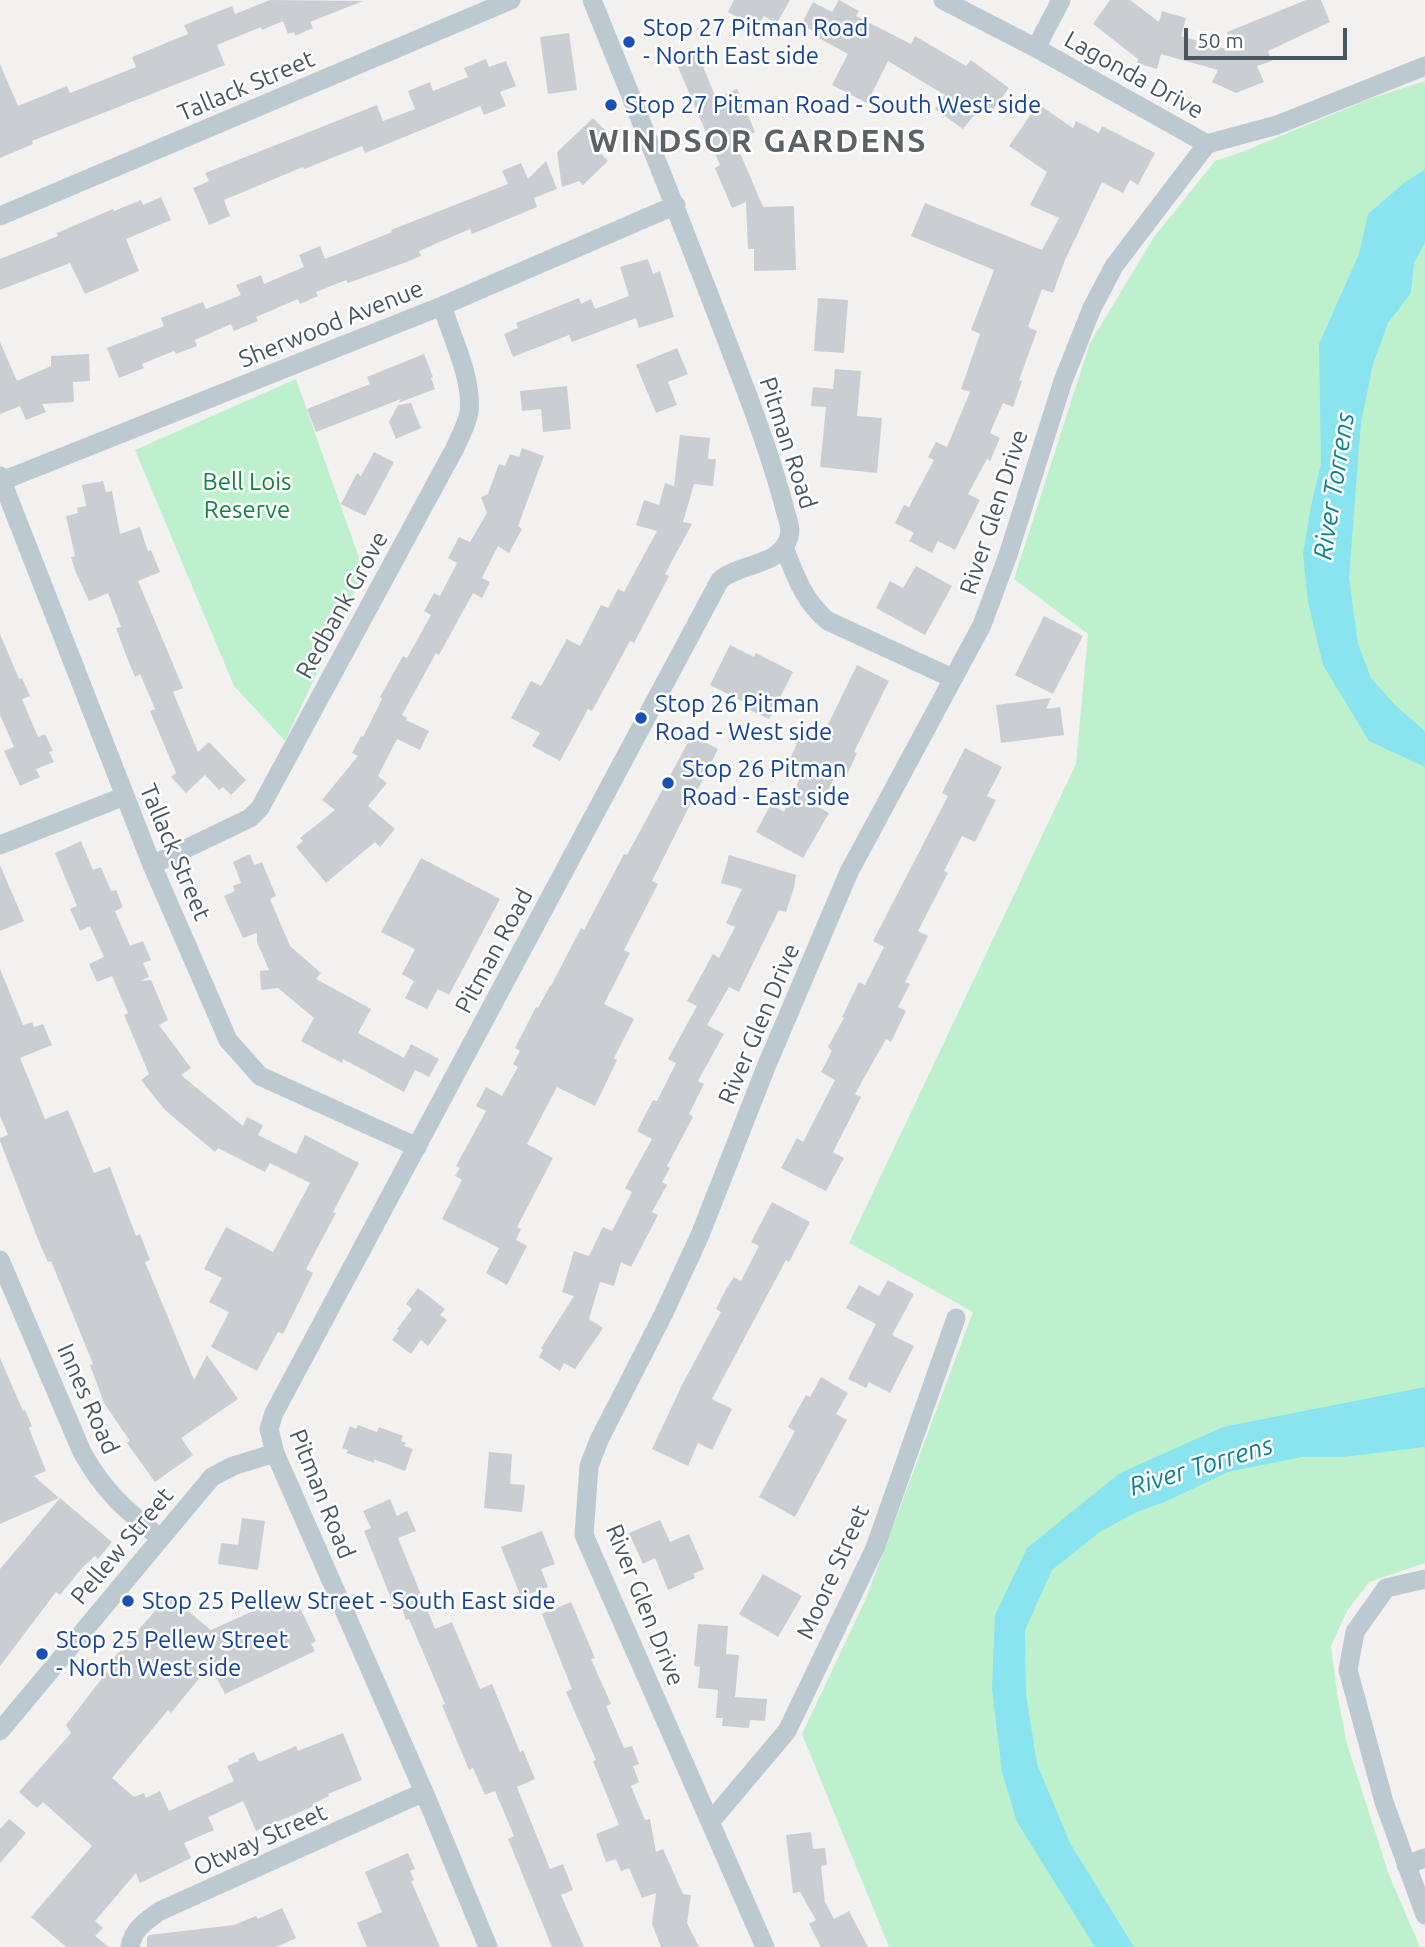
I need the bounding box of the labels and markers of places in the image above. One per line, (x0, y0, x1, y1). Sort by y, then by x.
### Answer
place label: Stop 27 Pitman Road - North East side (643, 14, 868, 70)
marker: Stop 27 Pitman Road - North East side (621, 34, 637, 50)
place label: Stop 27 Pitman Road - South West side (625, 91, 1041, 119)
marker: Stop 27 Pitman Road - South West side (603, 97, 619, 113)
place label: Stop 26 Pitman Road - West side (655, 690, 832, 746)
marker: Stop 26 Pitman Road - West side (633, 710, 649, 726)
place label: Stop 26 Pitman Road - East side (682, 755, 850, 811)
marker: Stop 26 Pitman Road - East side (660, 775, 676, 791)
place label: Stop 25 Pellew Street - South East side (142, 1587, 556, 1615)
marker: Stop 25 Pellew Street - South East side (120, 1593, 136, 1609)
place label: Stop 25 Pellew Street - North West side (56, 1626, 288, 1682)
marker: Stop 25 Pellew Street - North West side (34, 1646, 50, 1662)

